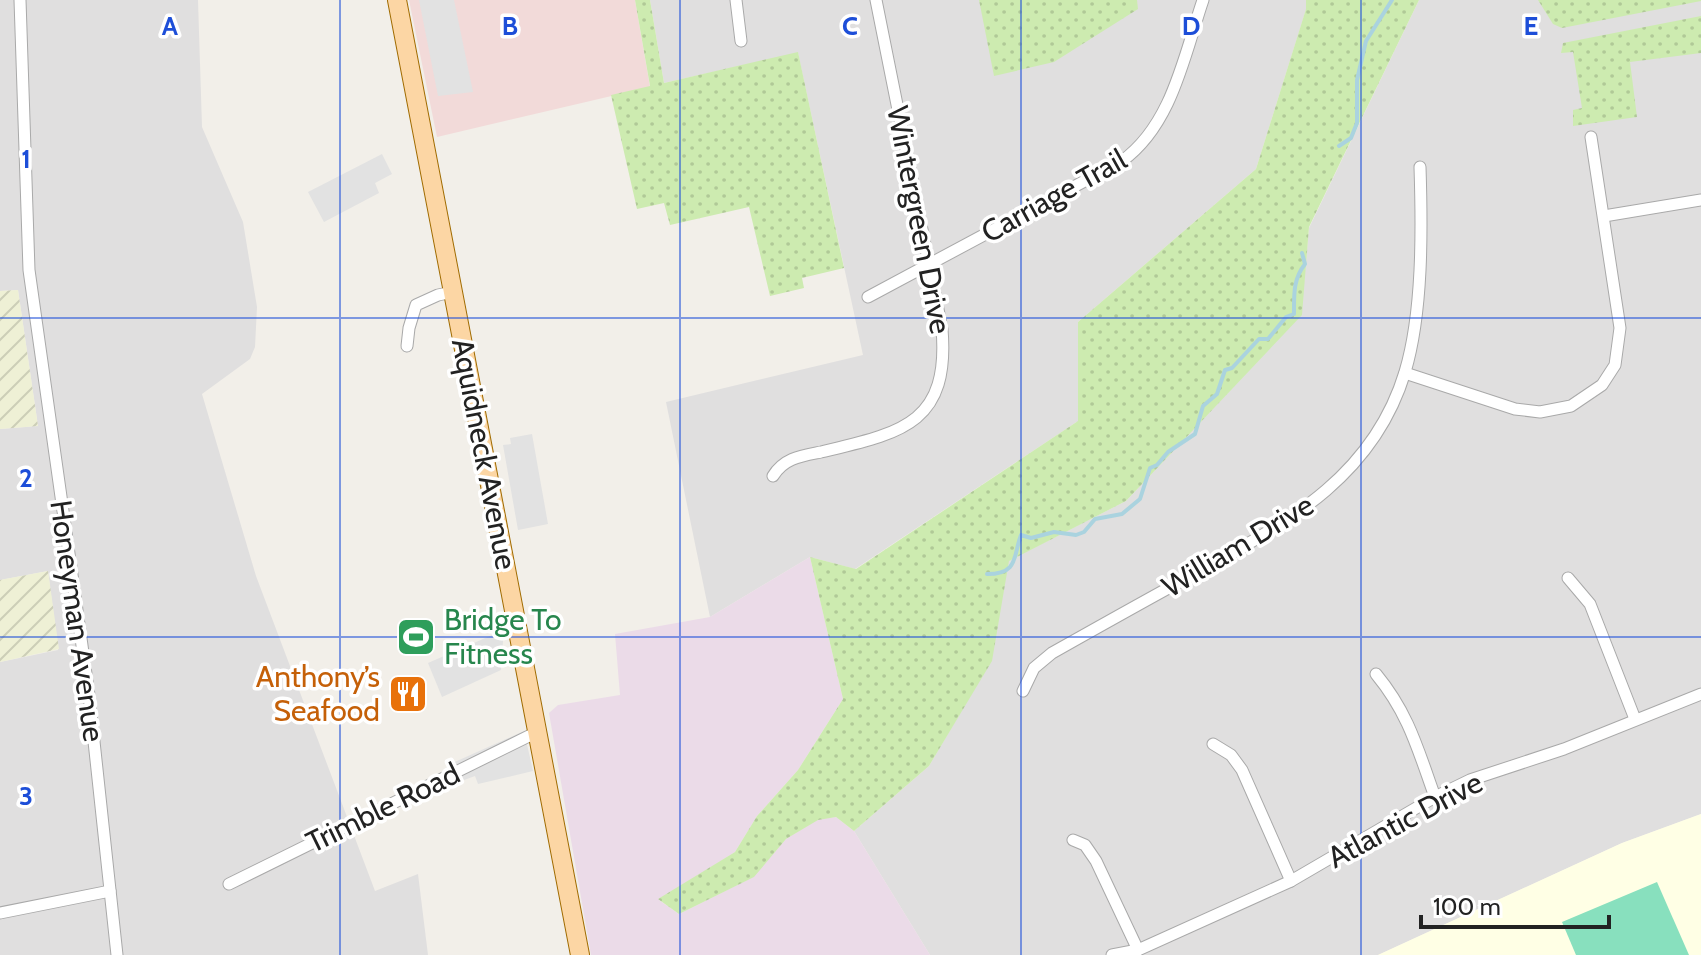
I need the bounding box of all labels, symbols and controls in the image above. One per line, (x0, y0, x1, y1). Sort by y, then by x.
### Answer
text: A (162, 10, 179, 42)
text: B (502, 10, 518, 42)
text: C (842, 10, 858, 42)
text: D (1182, 10, 1200, 42)
text: E (1524, 10, 1538, 42)
street label: Wintergreen Drive (879, 103, 960, 337)
street label: Carriage Trail (975, 141, 1133, 251)
text: 1 (21, 143, 31, 175)
street label: Aquidneck Avenue (444, 335, 525, 573)
text: 2 (19, 462, 33, 494)
street label: William Drive (1155, 486, 1320, 605)
street label: Honeyman Avenue (42, 498, 113, 744)
place label: Bridge To Fitness (444, 601, 561, 672)
sports icon: Bridge To Fitness (395, 616, 437, 658)
place label: Anthony’s Seafood (256, 658, 380, 729)
restaurant icon: Anthony’s Seafood (387, 673, 429, 715)
street label: Trimble Road (300, 754, 466, 861)
street label: Atlantic Drive (1321, 763, 1488, 876)
text: 3 (19, 780, 33, 812)
scale bar (1421, 879, 1609, 929)
text: 100 m (1433, 892, 1501, 921)

